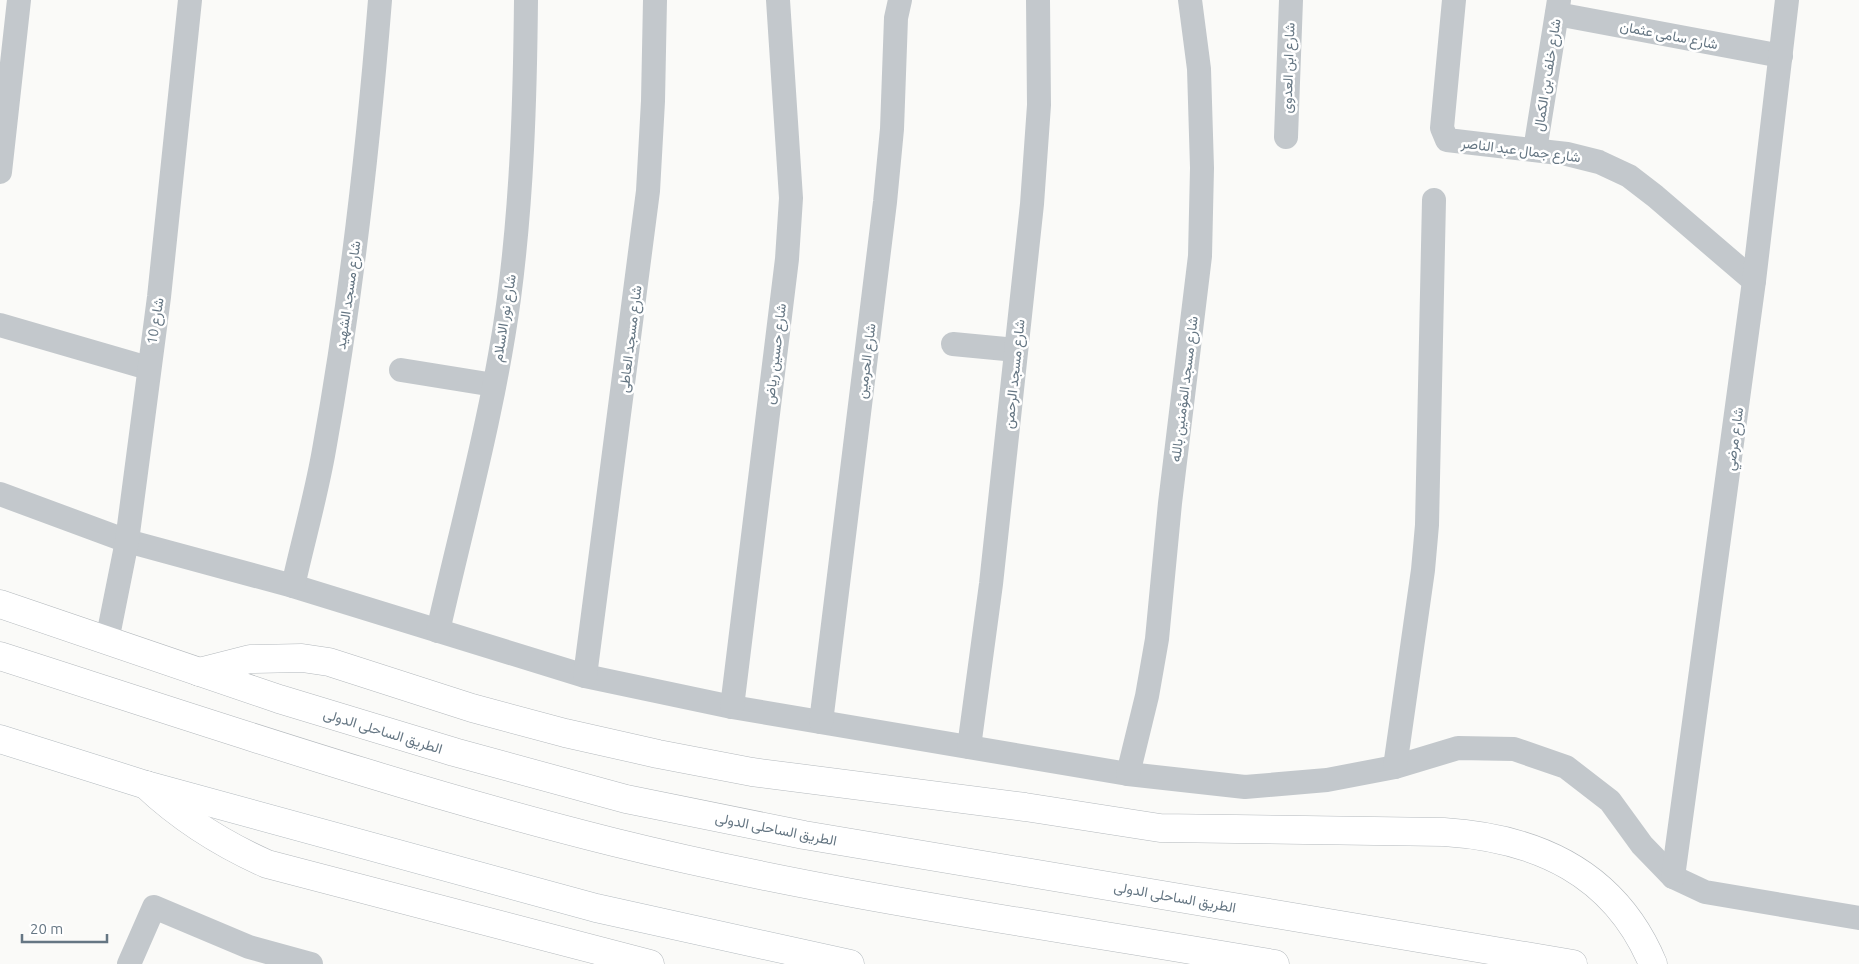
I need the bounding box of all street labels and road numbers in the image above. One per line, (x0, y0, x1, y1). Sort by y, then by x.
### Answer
street label: شارع خلف بن الكمال (1530, 17, 1567, 133)
street label: شارع سامى عثمان (1618, 18, 1719, 55)
street label: شارع ابن العدوى (1278, 22, 1301, 114)
street label: شارع جمال عبد الناصر (1459, 135, 1582, 168)
street label: شارع مسجد الشهيد (332, 240, 367, 351)
street label: شارع نور الاسلام (489, 273, 522, 363)
street label: شارع مسجد العاطى (615, 284, 647, 394)
street label: شارع 10 (143, 296, 170, 346)
street label: شارع حسين رياض (761, 303, 792, 406)
street label: شارع مسجد المؤمنين بالله (1167, 315, 1204, 463)
street label: شارع مسجد الرحمن (1000, 318, 1031, 430)
street label: شارع الحرمين (853, 322, 882, 400)
street label: شارع مرضي (1722, 406, 1750, 472)
street label: الطريق الساحلى الدولى (321, 705, 444, 758)
street label: الطريق الساحلى الدولى (714, 809, 838, 850)
street label: الطريق الساحلى الدولى (1113, 878, 1237, 917)

